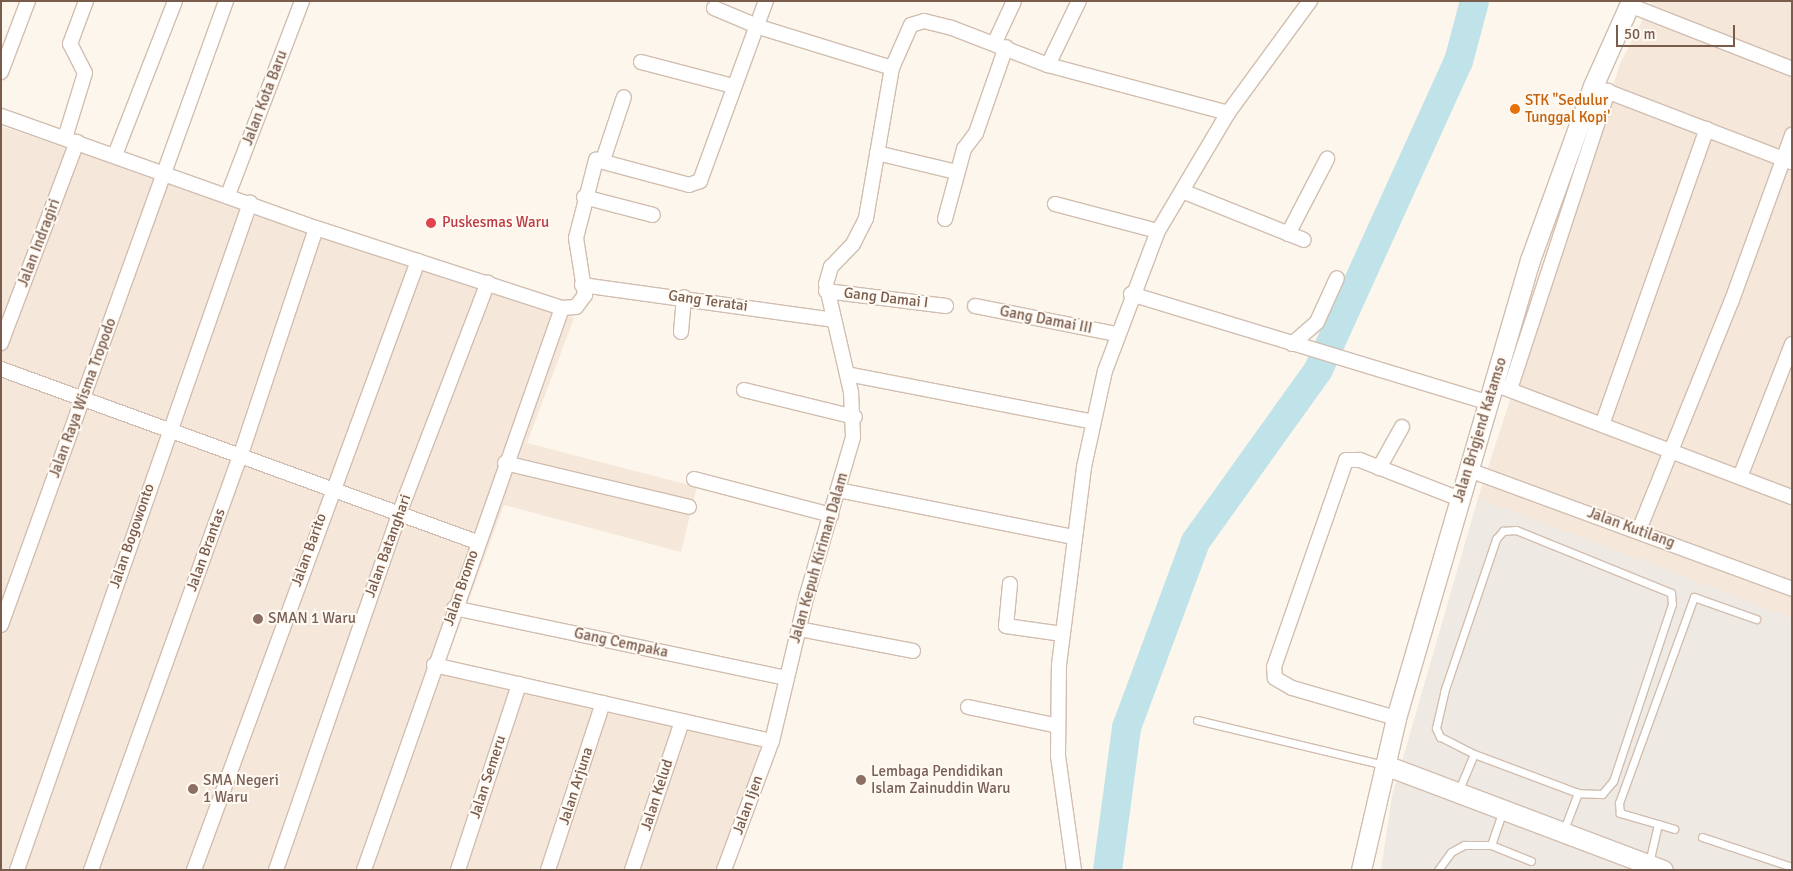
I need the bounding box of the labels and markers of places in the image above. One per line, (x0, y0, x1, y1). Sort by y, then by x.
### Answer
place label: STK "Sedulur Tunggal Kopi' (1525, 91, 1610, 126)
marker: STK "Sedulur Tunggal Kopi' (1509, 103, 1521, 115)
place label: Puskesmas Waru (442, 214, 549, 232)
marker: Puskesmas Waru (424, 216, 438, 230)
place label: SMAN 1 Waru (268, 610, 356, 628)
marker: SMAN 1 Waru (252, 613, 264, 625)
place label: Lembaga Pendidikan Islam Zainuddin Waru (871, 762, 1010, 797)
place label: SMA Negeri 1 Waru (203, 771, 279, 806)
marker: Lembaga Pendidikan Islam Zainuddin Waru (855, 774, 867, 786)
marker: SMA Negeri 1 Waru (187, 783, 199, 795)

